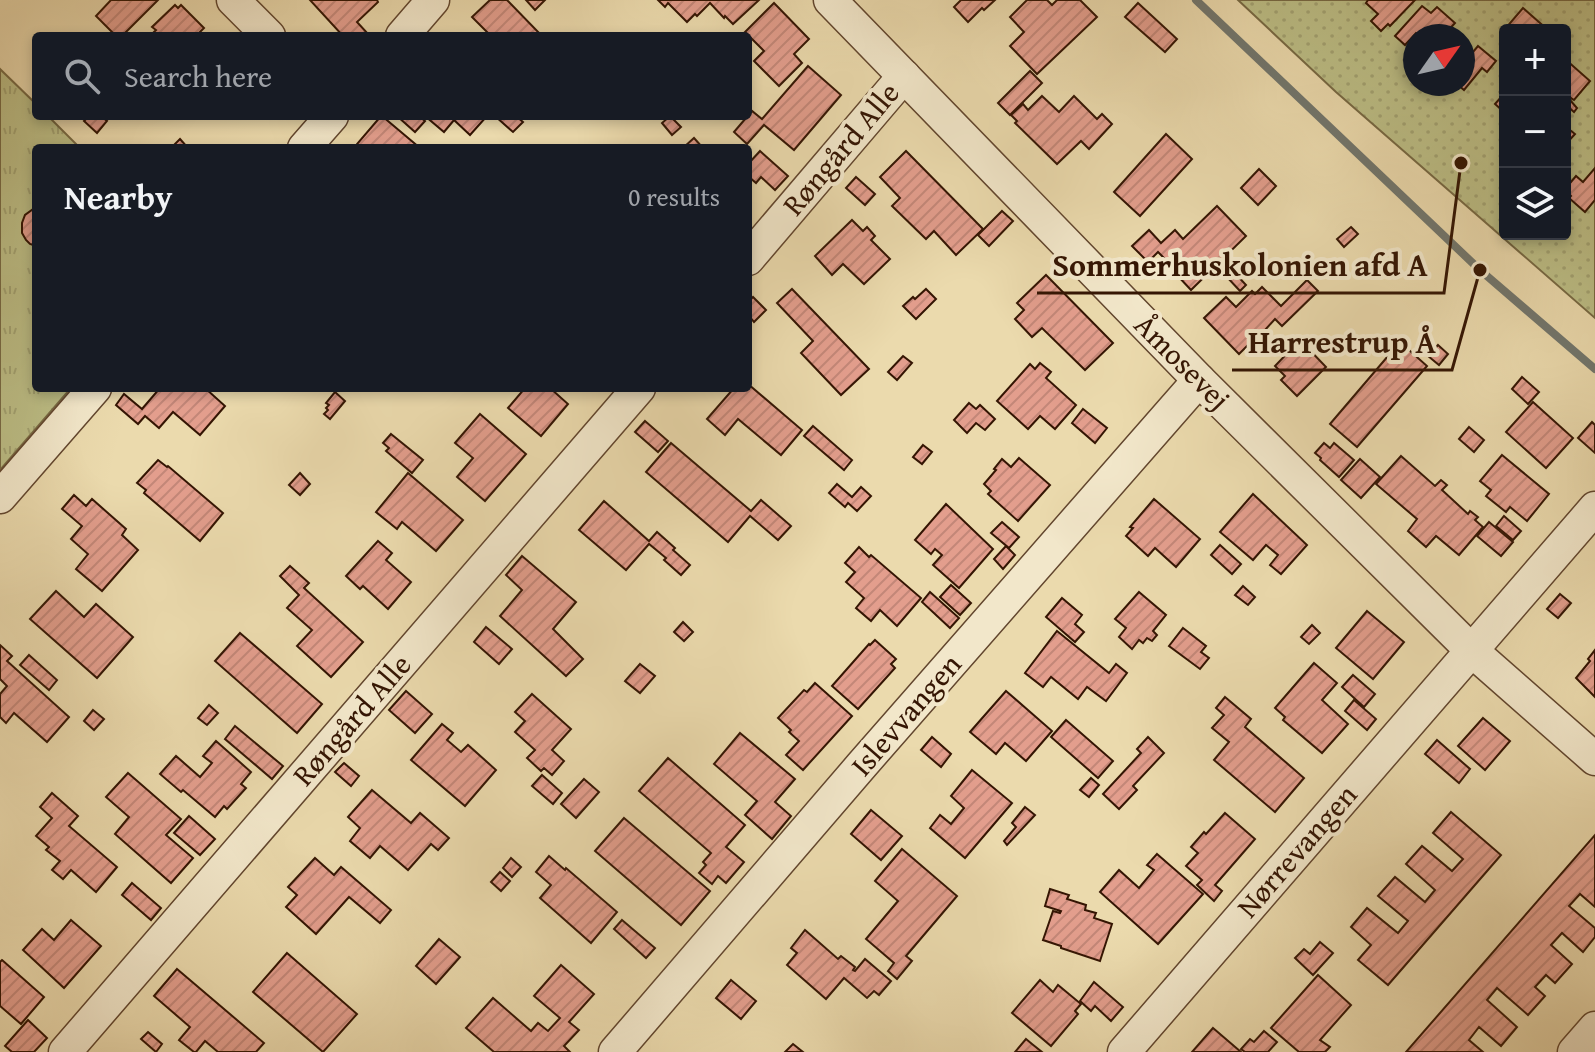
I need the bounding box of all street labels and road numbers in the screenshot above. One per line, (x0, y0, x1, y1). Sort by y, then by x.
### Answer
street label: Røngård Alle (771, 72, 909, 225)
street label: Åmosevej (1125, 303, 1241, 419)
street label: Islevvangen (840, 643, 971, 785)
street label: Røngård Alle (281, 644, 421, 795)
street label: Nørrevangen (1226, 774, 1367, 927)

